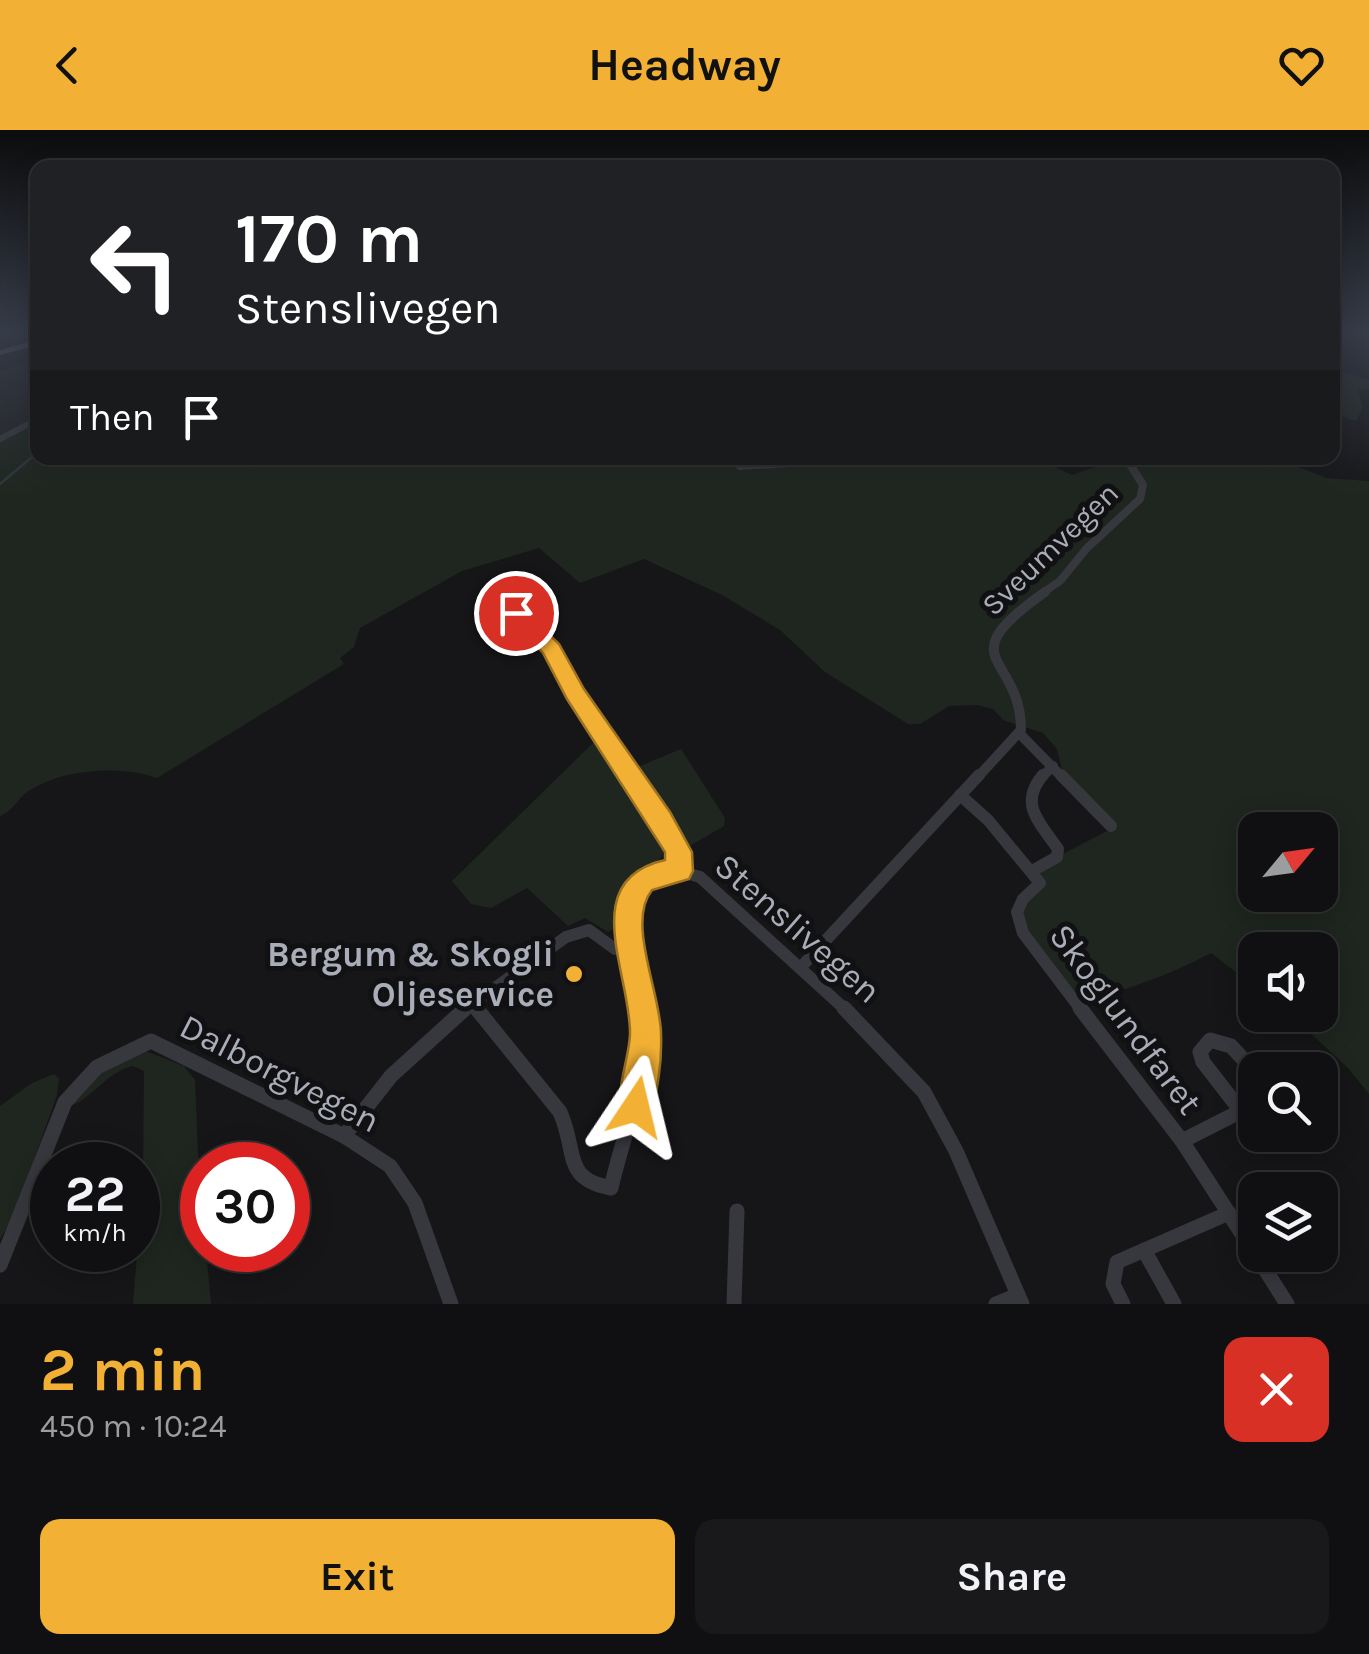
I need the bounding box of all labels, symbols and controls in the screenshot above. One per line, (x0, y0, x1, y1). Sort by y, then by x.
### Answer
icon: back (40, 38, 95, 93)
icon: heart (1274, 38, 1329, 93)
text: Headway (588, 39, 781, 91)
text: 170 m (235, 198, 423, 280)
icon: left (70, 200, 200, 330)
text: Stenslivegen (235, 282, 500, 334)
icon: arrive (174, 390, 229, 445)
text: Then (70, 395, 154, 440)
street label: Sveumvegen (974, 475, 1126, 623)
pin (474, 571, 559, 656)
icon: arrive (489, 586, 544, 641)
north arrow (1238, 812, 1338, 912)
map controls (1238, 812, 1338, 1272)
street label: Stenslivegen (706, 845, 889, 1012)
street label: Skoglundfaret (1041, 916, 1210, 1123)
button: sound (1238, 932, 1338, 1032)
place label: Bergum & Skogli Oljeservice (267, 934, 554, 1016)
marker: Bergum & Skogli Oljeservice (563, 963, 585, 985)
street label: Dalborgvegen (173, 1006, 386, 1141)
button: search (1238, 1052, 1338, 1152)
position arrow (584, 1055, 688, 1159)
speed limit sign: 30 (180, 1142, 310, 1272)
text: 22 (65, 1165, 125, 1224)
button: layers (1238, 1172, 1338, 1272)
text: km/h (63, 1218, 127, 1247)
text: 2 min (40, 1335, 205, 1405)
button: close (1224, 1337, 1329, 1442)
text: 450 m · 10:24 (40, 1408, 227, 1445)
button: Exit (40, 1519, 675, 1634)
button: Share (695, 1519, 1329, 1634)

